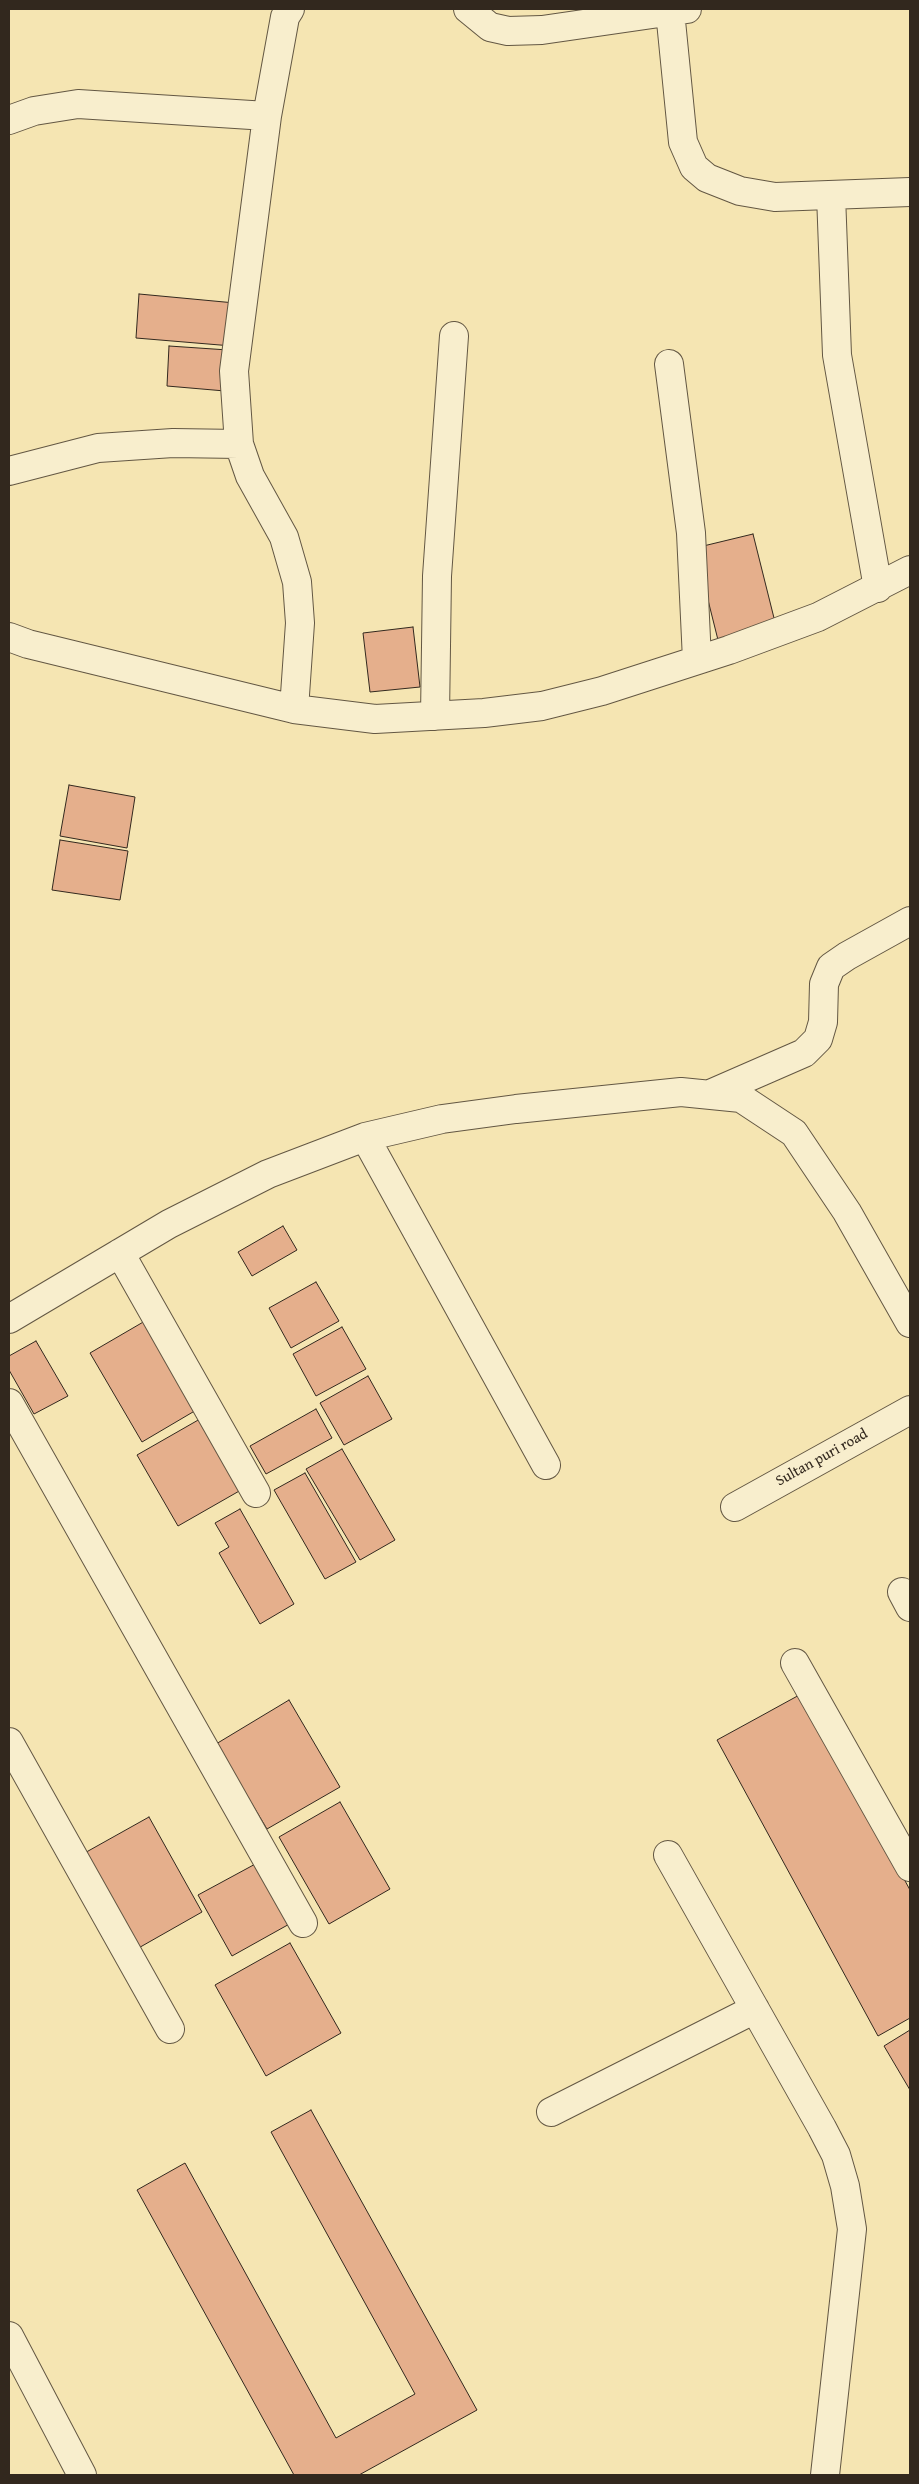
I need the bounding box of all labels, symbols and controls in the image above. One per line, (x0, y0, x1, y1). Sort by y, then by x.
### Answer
street label: Sultan puri road (773, 1425, 871, 1491)

